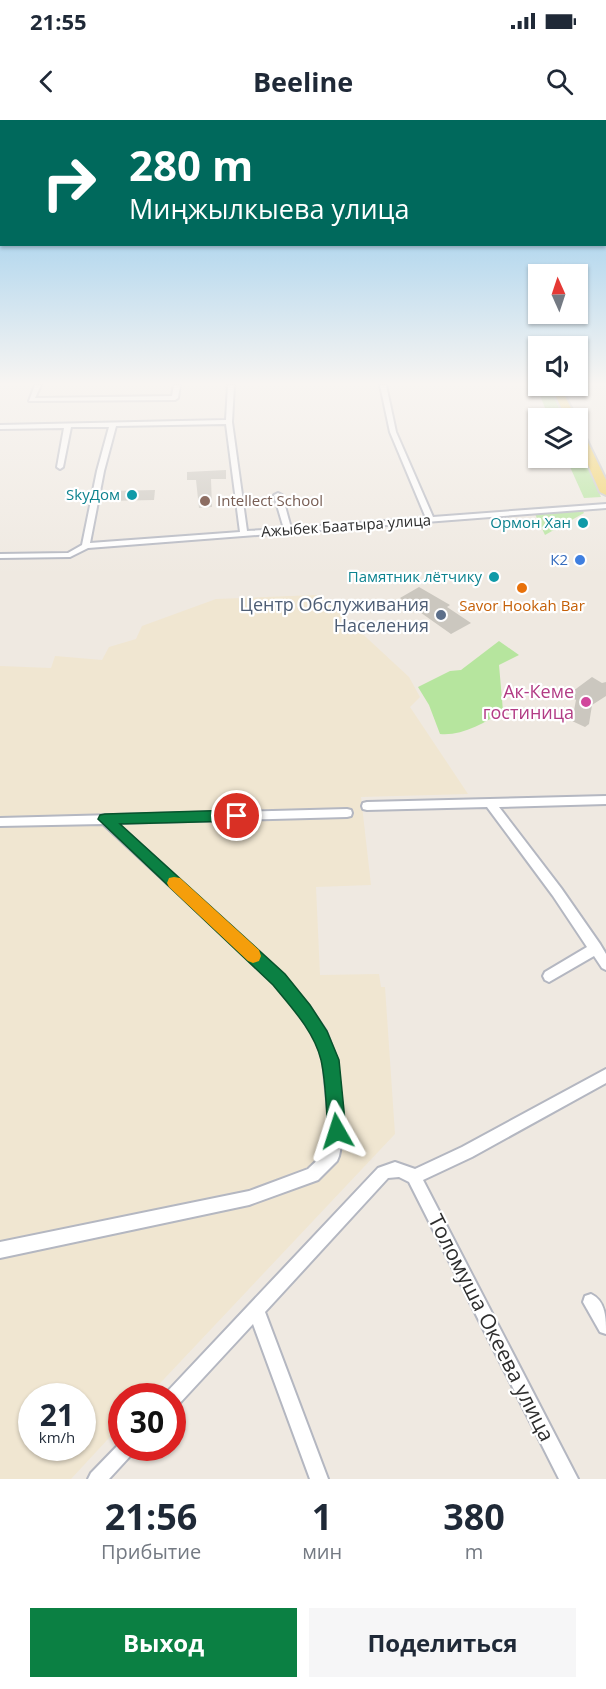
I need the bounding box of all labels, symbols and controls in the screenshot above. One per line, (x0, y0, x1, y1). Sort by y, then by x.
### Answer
text: 21:55 (30, 6, 87, 36)
text: Beeline (253, 63, 353, 100)
icon: back (30, 65, 63, 98)
icon: search (543, 65, 576, 98)
text: 280 m (129, 136, 253, 193)
icon: right (30, 144, 108, 222)
text: Миңжылкыева улица (129, 190, 409, 227)
north arrow (528, 264, 588, 324)
map controls (528, 264, 588, 468)
button: sound (528, 336, 588, 396)
button: layers (528, 408, 588, 468)
place label: SkyДом (66, 484, 120, 504)
marker: SkyДом (125, 488, 139, 502)
place label: Intellect School (217, 490, 323, 510)
marker: Intellect School (198, 494, 212, 508)
street label: Ажыбек Баатыра улица (260, 509, 432, 541)
place label: Ормон Хан (490, 512, 571, 532)
marker: Ормон Хан (576, 516, 590, 530)
place label: К2 (550, 549, 568, 569)
marker: К2 (573, 553, 587, 567)
place label: Памятник лётчику (348, 566, 482, 586)
marker: Памятник лётчику (487, 570, 501, 584)
marker: Savor Hookah Bar (515, 581, 529, 595)
place label: Центр Обслуживания Населения (240, 592, 429, 637)
place label: Savor Hookah Bar (459, 595, 585, 615)
marker: Центр Обслуживания Населения (434, 608, 448, 622)
place label: Ак-Кеме гостиница (483, 679, 574, 724)
marker: Ак-Кеме гостиница (579, 695, 593, 709)
pin (211, 790, 262, 841)
icon: arrive (220, 799, 253, 832)
position arrow (305, 1099, 369, 1163)
street label: Толомуша Океева улица (422, 1209, 561, 1446)
speed limit sign: 30 (108, 1383, 186, 1461)
text: 21 (40, 1394, 74, 1435)
text: km/h (39, 1427, 75, 1447)
text: 21:56 (105, 1492, 197, 1541)
text: 1 (312, 1492, 332, 1541)
text: 380 (443, 1492, 505, 1541)
text: Прибытие (101, 1538, 201, 1565)
text: мин (302, 1538, 342, 1565)
text: m (465, 1538, 483, 1565)
button: Выход (30, 1608, 297, 1677)
button: Поделиться (309, 1608, 576, 1677)

